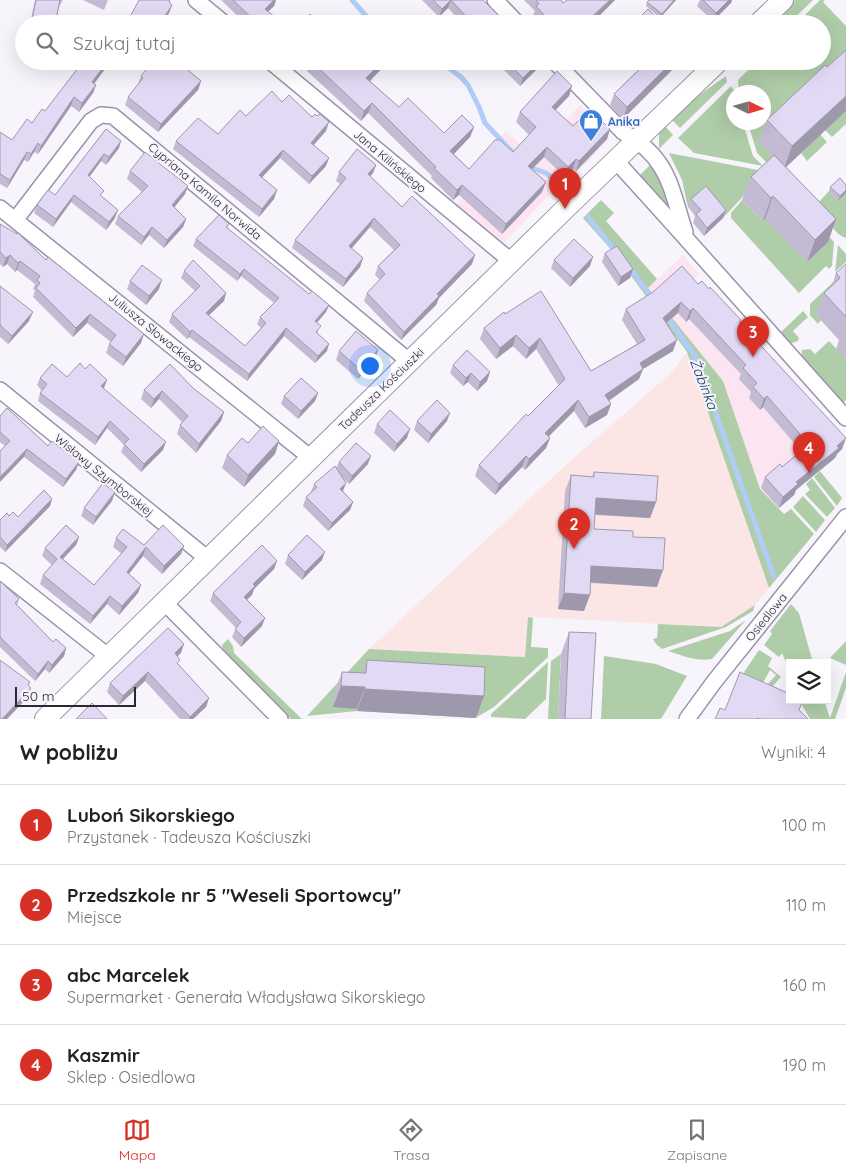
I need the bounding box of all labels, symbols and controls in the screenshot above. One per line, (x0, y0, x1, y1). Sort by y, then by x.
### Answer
search box (15, 15, 831, 70)
icon: search (33, 29, 61, 57)
text: Szukaj tutaj (73, 31, 176, 55)
north arrow (726, 85, 771, 130)
shop icon: Anika (578, 108, 604, 142)
place label: Anika (608, 114, 640, 129)
street label: Jana Kilińskiego (351, 126, 429, 196)
street label: Cypriana Kamila Norwida (145, 139, 265, 243)
pin: 1 (549, 168, 581, 209)
street label: Juliusza Słowackiego (106, 289, 206, 375)
pin: 3 (737, 316, 769, 357)
street label: Tadeusza Kościuszki (335, 344, 427, 434)
your location (357, 353, 383, 379)
water label: Żabinka (686, 356, 722, 413)
street label: Wisławy Szymborskiej (52, 430, 156, 520)
pin: 4 (793, 432, 825, 473)
pin: 2 (558, 508, 590, 549)
street label: Osiedlowa (742, 590, 790, 644)
map controls (786, 659, 831, 704)
button: layers (786, 659, 831, 704)
scale bar (15, 684, 136, 707)
text: 50 m (22, 687, 55, 705)
text: W pobliżu (20, 739, 118, 765)
text: Wyniki: 4 (761, 742, 826, 762)
text: Luboń Sikorskiego (67, 803, 235, 827)
text: 1 (33, 815, 39, 835)
text: 100 m (782, 815, 826, 835)
text: Przystanek · Tadeusza Kościuszki (67, 827, 311, 847)
text: Przedszkole nr 5 "Weseli Sportowcy" (67, 883, 401, 907)
text: 2 (31, 895, 41, 915)
text: 110 m (786, 895, 826, 915)
text: Miejsce (67, 907, 122, 927)
text: abc Marcelek (67, 963, 189, 987)
text: 3 (32, 975, 40, 995)
text: 160 m (783, 975, 826, 995)
text: Supermarket · Generała Władysława Sikorskiego (67, 987, 426, 1007)
text: Kaszmir (67, 1043, 140, 1067)
text: 4 (31, 1055, 41, 1075)
text: 190 m (783, 1055, 826, 1075)
text: Sklep · Osiedlowa (67, 1067, 195, 1087)
tab: Mapa (119, 1116, 156, 1164)
tab: Trasa (393, 1116, 430, 1164)
tab: Zapisane (667, 1116, 727, 1164)

